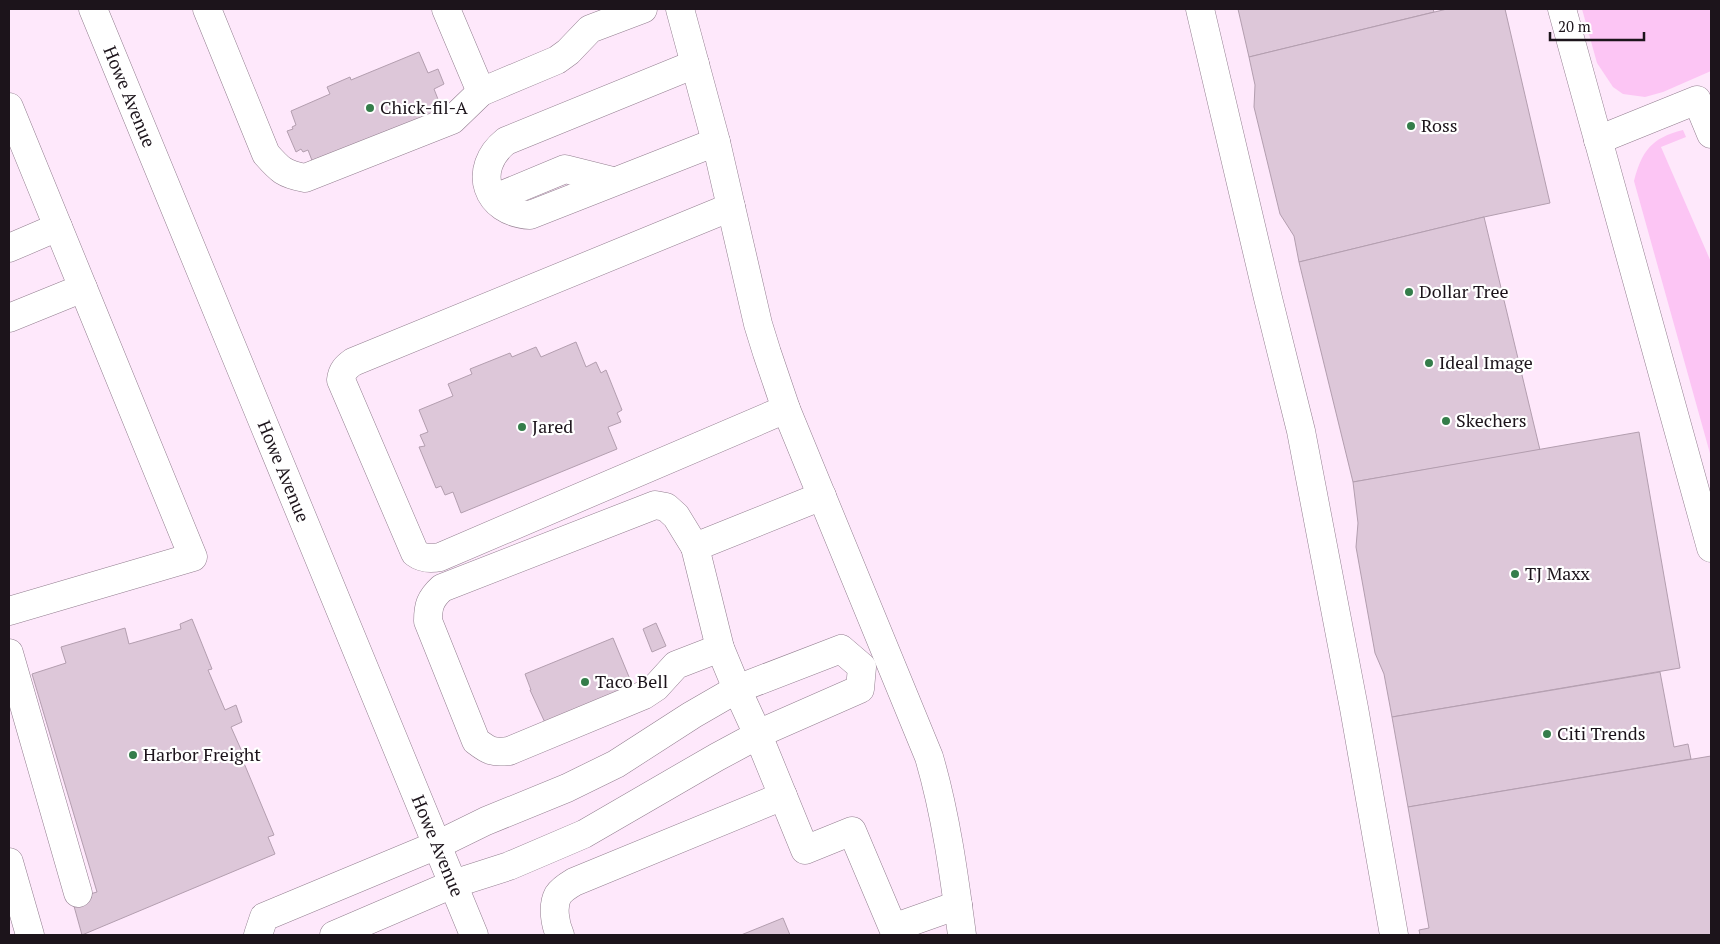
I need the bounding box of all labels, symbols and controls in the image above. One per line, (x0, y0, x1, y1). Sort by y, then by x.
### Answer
scale bar (1550, 10, 1644, 42)
text: 20 m (1558, 16, 1591, 36)
street label: Howe Avenue (98, 42, 162, 151)
place label: Chick-fil-A (380, 95, 468, 119)
marker: Chick-fil-A (364, 102, 376, 114)
place label: Ross (1421, 113, 1458, 137)
marker: Ross (1405, 120, 1417, 132)
place label: Dollar Tree (1419, 279, 1509, 303)
marker: Dollar Tree (1403, 286, 1415, 298)
place label: Ideal Image (1439, 350, 1533, 374)
marker: Ideal Image (1423, 357, 1435, 369)
place label: Skechers (1456, 408, 1527, 432)
place label: Jared (532, 414, 573, 438)
marker: Skechers (1440, 415, 1452, 427)
street label: Howe Avenue (253, 417, 316, 525)
marker: Jared (516, 421, 528, 433)
place label: TJ Maxx (1525, 561, 1591, 585)
marker: TJ Maxx (1509, 568, 1521, 580)
place label: Taco Bell (595, 669, 668, 693)
marker: Taco Bell (579, 676, 591, 688)
place label: Citi Trends (1557, 721, 1646, 745)
marker: Citi Trends (1541, 728, 1553, 740)
place label: Harbor Freight (143, 742, 261, 766)
marker: Harbor Freight (127, 749, 139, 761)
street label: Howe Avenue (407, 791, 470, 900)

